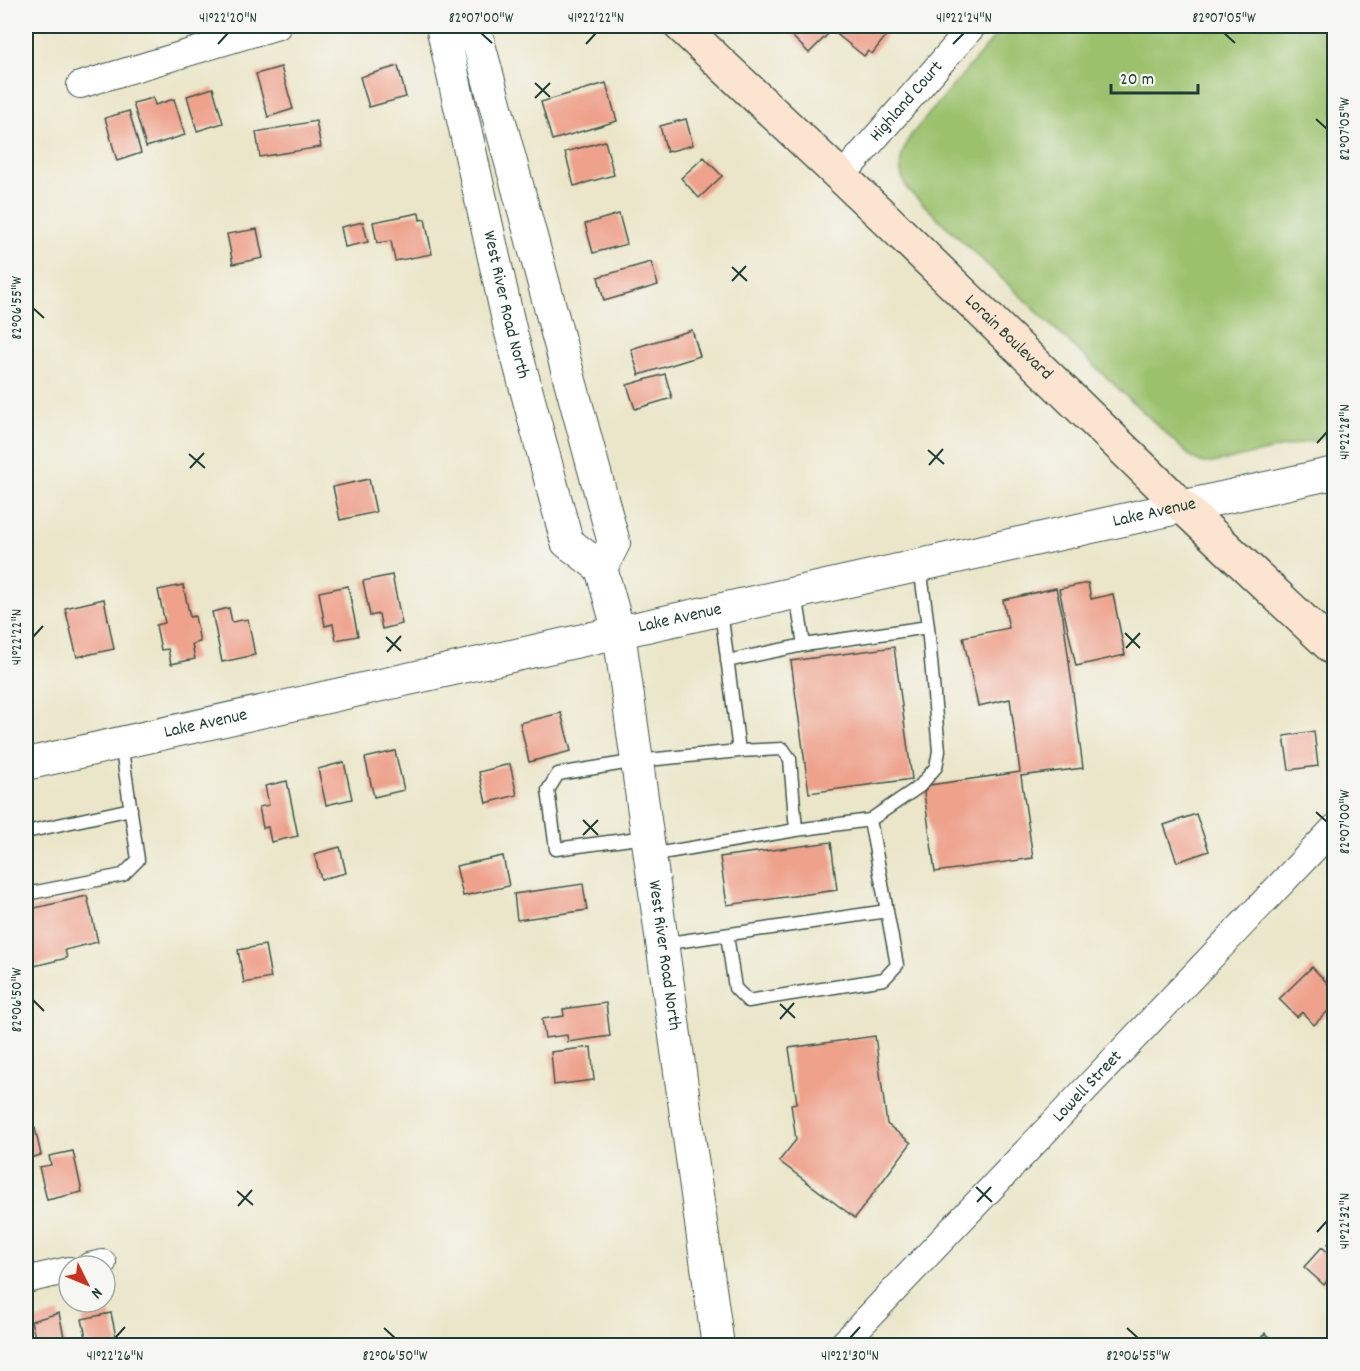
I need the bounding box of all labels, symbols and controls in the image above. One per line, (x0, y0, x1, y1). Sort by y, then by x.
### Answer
text: 41°22'20"N (199, 8, 257, 30)
text: 82°07'00"W (449, 8, 514, 30)
text: 41°22'22"N (568, 8, 624, 30)
text: 41°22'24"N (936, 8, 992, 30)
text: 82°07'05"W (1192, 8, 1256, 30)
street label: Highland Court (864, 55, 949, 148)
scale bar (1111, 57, 1198, 95)
text: 20 m (1120, 68, 1154, 93)
text: 82°07'05"W (1335, 97, 1357, 161)
street label: West River Road North (476, 229, 535, 382)
text: 82°06'55"W (7, 276, 29, 340)
street label: Lorain Boulevard (959, 289, 1058, 386)
text: 41°22'28"N (1335, 404, 1357, 460)
street label: Lake Avenue (1110, 492, 1198, 534)
street label: Lake Avenue (636, 597, 724, 640)
text: 41°22'22"N (7, 609, 29, 665)
street label: Lake Avenue (162, 703, 250, 745)
text: 82°07'00"W (1335, 789, 1357, 854)
street label: West River Road North (641, 879, 687, 1032)
text: 82°06'50"W (7, 967, 29, 1032)
street label: Lowell Street (1047, 1045, 1129, 1128)
text: 41°22'32"N (1335, 1193, 1357, 1249)
north arrow (57, 1254, 117, 1314)
text: N (85, 1282, 107, 1303)
text: 41°22'26"N (86, 1346, 144, 1368)
text: 82°06'50"W (363, 1346, 428, 1368)
text: 41°22'30"N (821, 1346, 879, 1368)
text: 82°06'55"W (1106, 1346, 1170, 1368)

